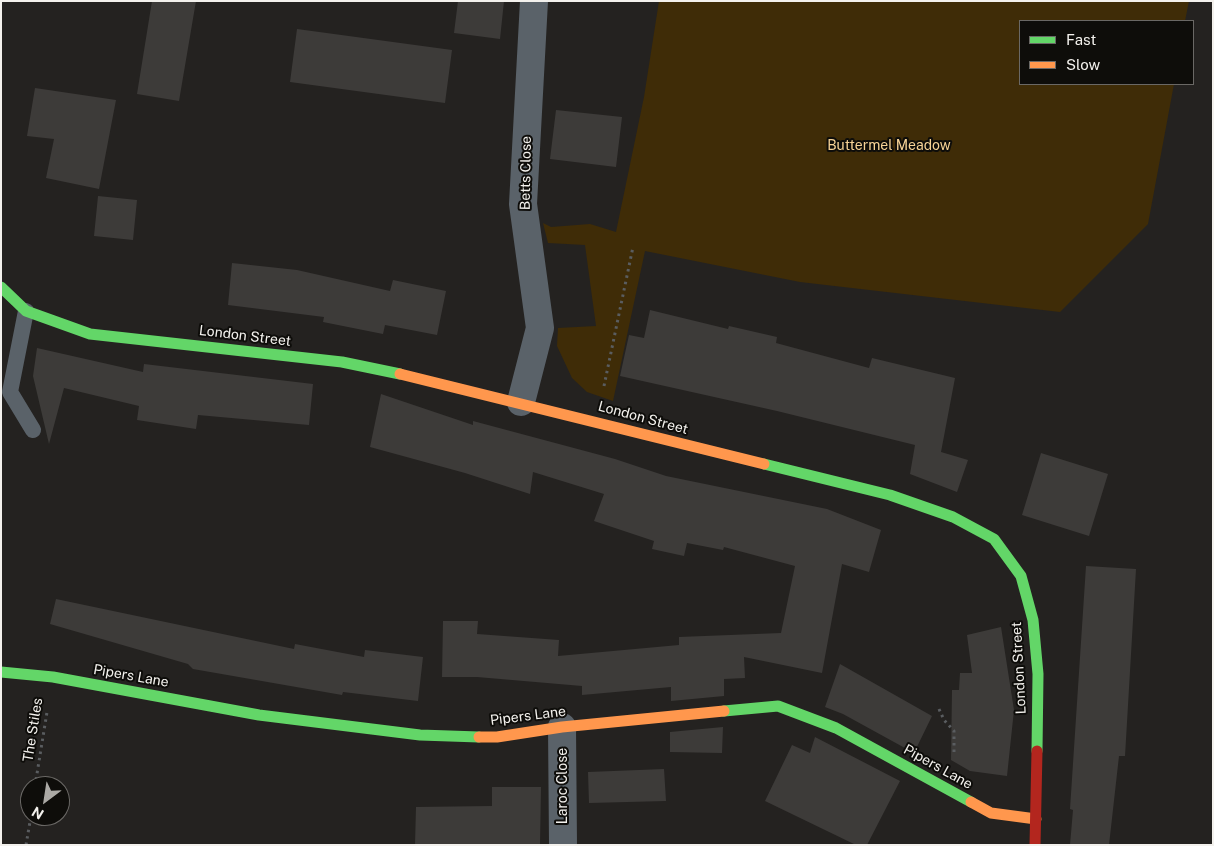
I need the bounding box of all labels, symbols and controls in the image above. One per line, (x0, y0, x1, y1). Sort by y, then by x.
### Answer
legend (1019, 20, 1194, 85)
text: Fast (1066, 31, 1096, 48)
text: Slow (1066, 56, 1100, 73)
street label: Betts Close (517, 136, 535, 210)
park label: Buttermel Meadow (827, 138, 951, 154)
street label: London Street (198, 322, 292, 350)
street label: London Street (596, 398, 690, 438)
street label: London Street (1008, 621, 1030, 715)
street label: Pipers Lane (92, 661, 170, 691)
street label: The Stiles (20, 697, 46, 763)
street label: Pipers Lane (489, 703, 567, 729)
street label: Pipers Lane (901, 741, 975, 793)
street label: Laroc Close (555, 748, 571, 824)
north arrow (20, 776, 70, 826)
text: N (29, 803, 47, 823)

